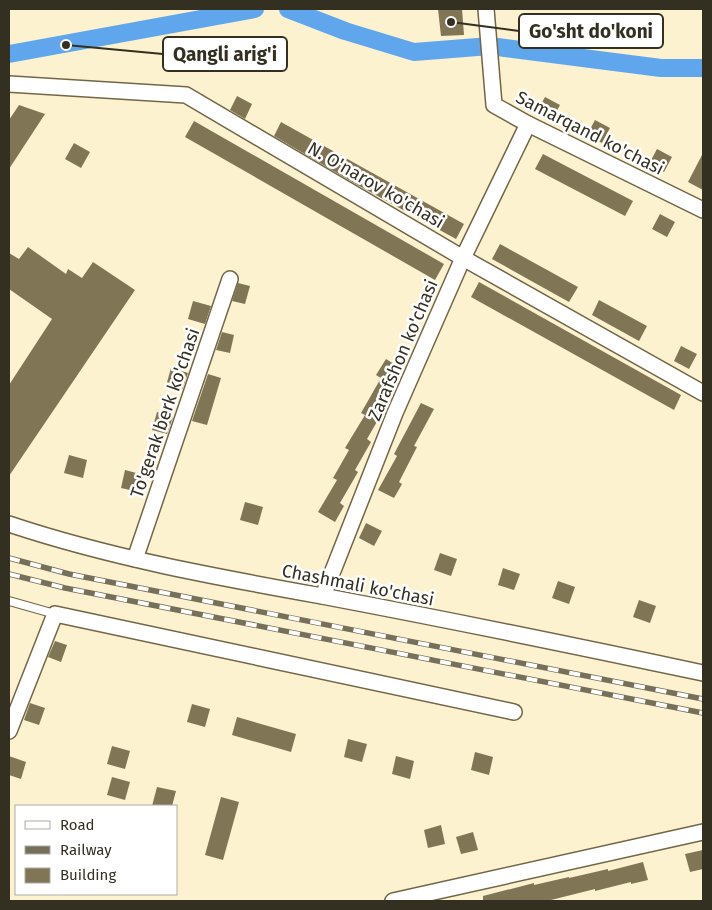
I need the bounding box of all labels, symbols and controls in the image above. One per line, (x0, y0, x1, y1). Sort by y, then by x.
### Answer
callout: Go'sht do'koni (519, 14, 663, 48)
text: Go'sht do'koni (529, 20, 653, 43)
callout: Qangli arig'i (163, 37, 287, 71)
text: Qangli arig'i (173, 43, 277, 66)
street label: Samarqand ko'chasi (512, 86, 668, 180)
street label: N. O'narov ko'chasi (304, 137, 448, 233)
street label: Zarafshon ko'chasi (363, 276, 443, 424)
street label: To'gerak berk ko'chasi (126, 325, 204, 501)
street label: Chashmali ko'chasi (280, 559, 436, 611)
legend (15, 805, 178, 895)
text: Road (60, 816, 95, 834)
text: Railway (60, 841, 112, 859)
text: Building (60, 866, 116, 884)

